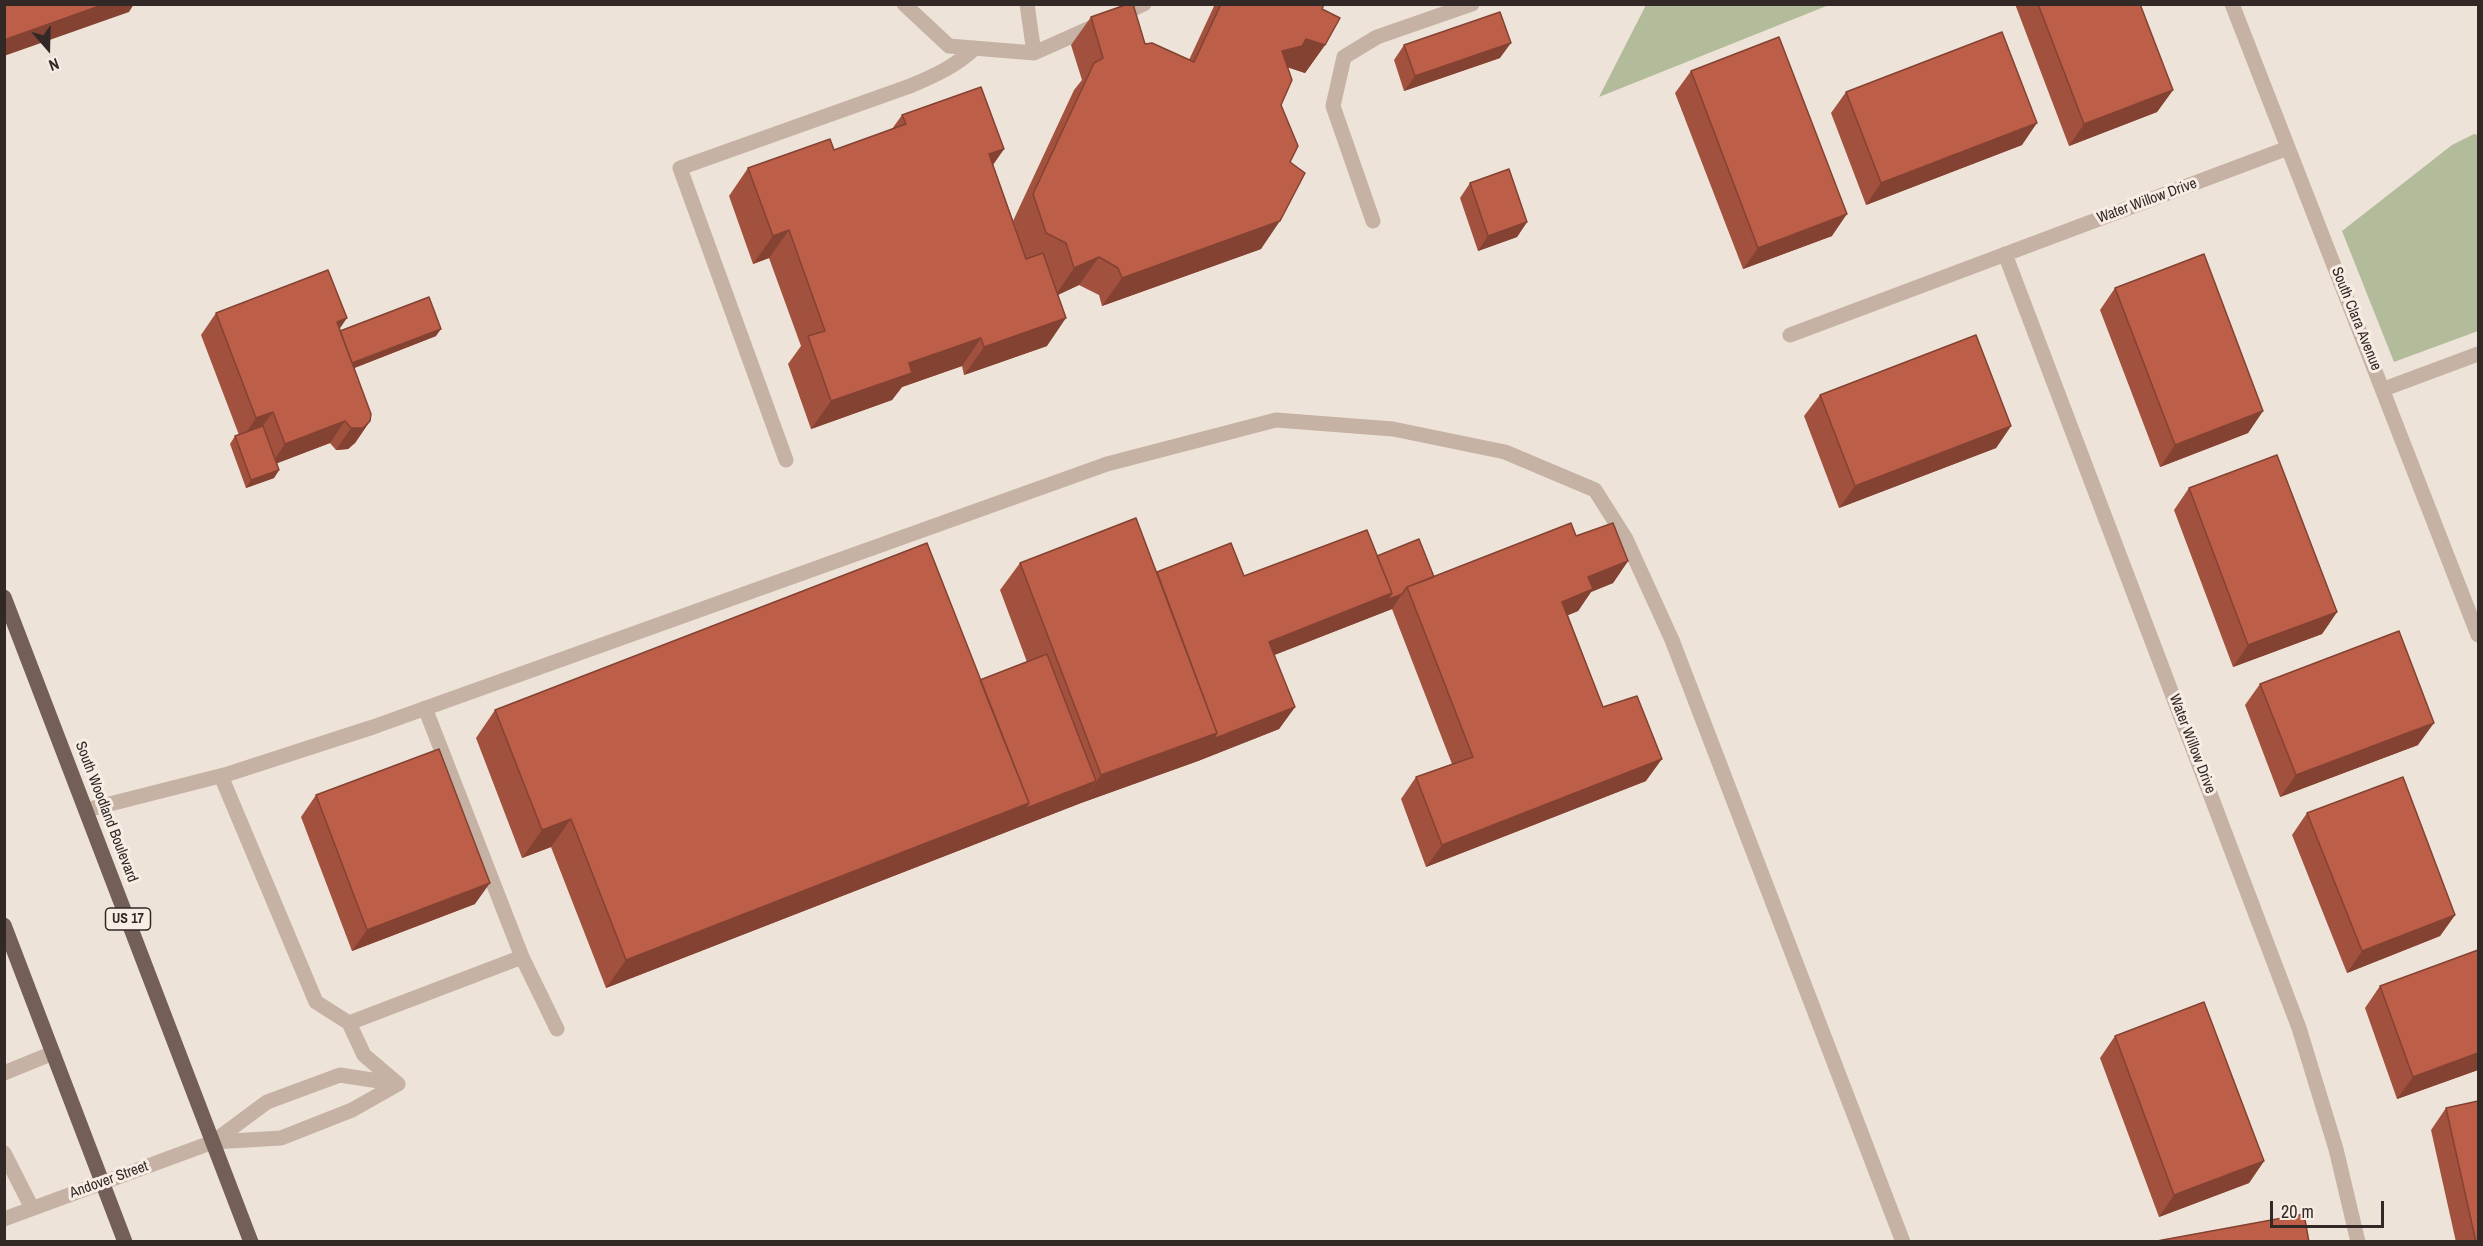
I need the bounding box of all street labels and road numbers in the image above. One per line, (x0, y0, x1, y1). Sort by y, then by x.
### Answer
street label: Water Willow Drive (2095, 175, 2199, 227)
street label: South Clara Avenue (2327, 265, 2385, 373)
street label: Water Willow Drive (2165, 692, 2219, 796)
street label: South Woodland Boulevard (71, 739, 141, 885)
road number: US 17 (106, 908, 150, 930)
street label: Andover Street (67, 1158, 151, 1202)

